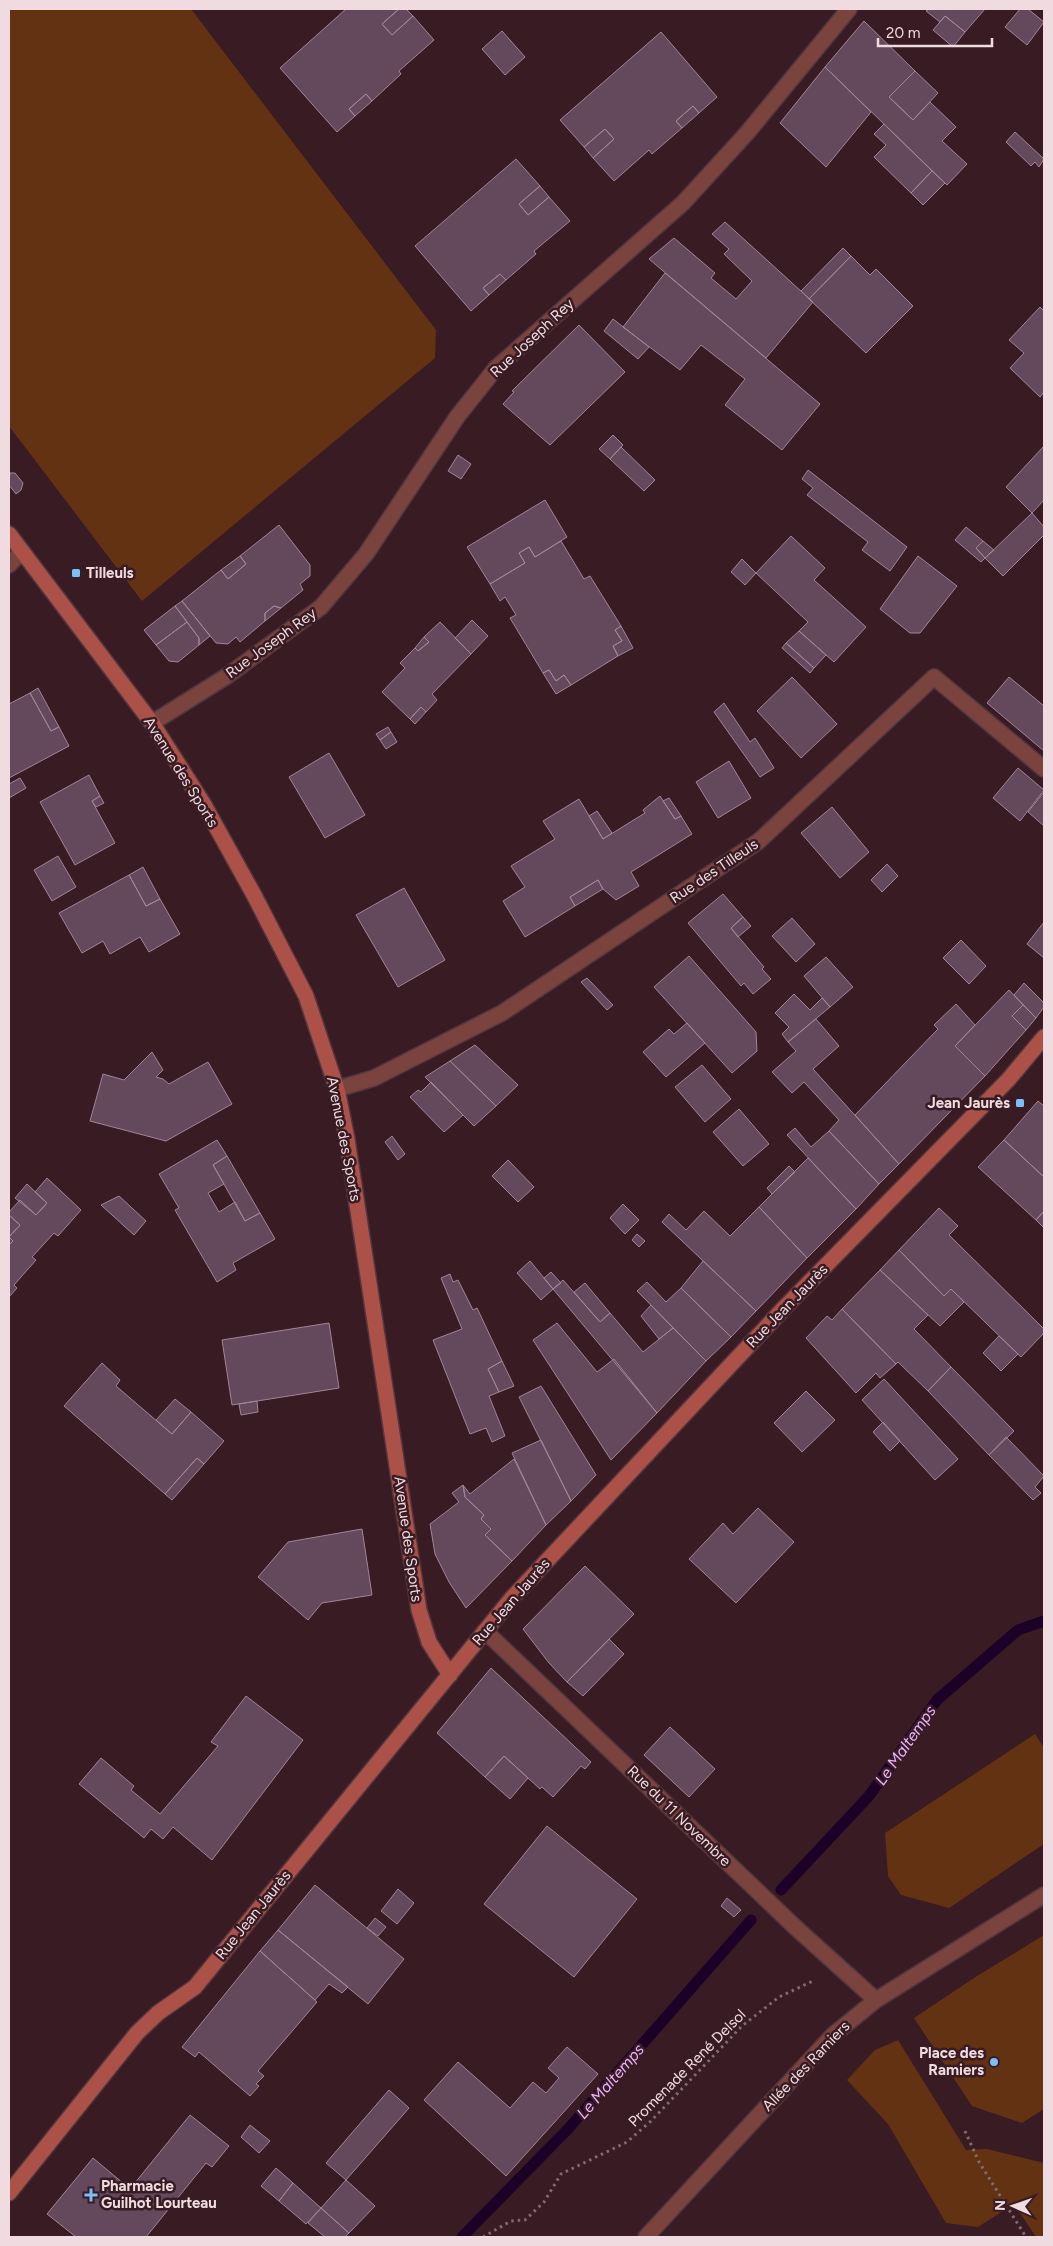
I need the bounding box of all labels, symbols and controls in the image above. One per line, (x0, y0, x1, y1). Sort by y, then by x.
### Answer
scale bar (878, 15, 992, 47)
text: 20 m (886, 24, 920, 42)
street label: Rue Joseph Rey (487, 295, 578, 381)
place label: Tilleuls (86, 564, 134, 582)
marker: Tilleuls (70, 567, 82, 579)
street label: Rue Joseph Rey (222, 604, 320, 682)
street label: Avenue des Sports (140, 714, 222, 830)
street label: Rue des Tilleuls (666, 835, 762, 907)
street label: Avenue des Sports (323, 1075, 365, 1203)
place label: Jean Jaurès (927, 1094, 1010, 1112)
marker: Jean Jaurès (1014, 1097, 1026, 1109)
street label: Rue Jean Jaurès (743, 1260, 831, 1352)
street label: Avenue des Sports (390, 1475, 426, 1603)
street label: Rue Jean Jaurès (468, 1555, 554, 1649)
water label: Le Maltemps (871, 1701, 940, 1789)
street label: Rue du 11 Novembre (623, 1762, 735, 1870)
street label: Rue Jean Jaurès (212, 1867, 294, 1963)
street label: Promenade René Delsol (625, 2006, 749, 2130)
street label: Allée des Ramiers (759, 2017, 853, 2115)
water label: Le Maltemps (573, 2040, 648, 2123)
place label: Place des Ramiers (919, 2044, 984, 2079)
marker: Place des Ramiers (988, 2056, 1000, 2068)
place label: Pharmacie Guilhot Lourteau (101, 2177, 217, 2212)
north arrow (988, 2181, 1038, 2231)
marker: Pharmacie Guilhot Lourteau (85, 2189, 97, 2201)
text: N (992, 2200, 1009, 2211)

